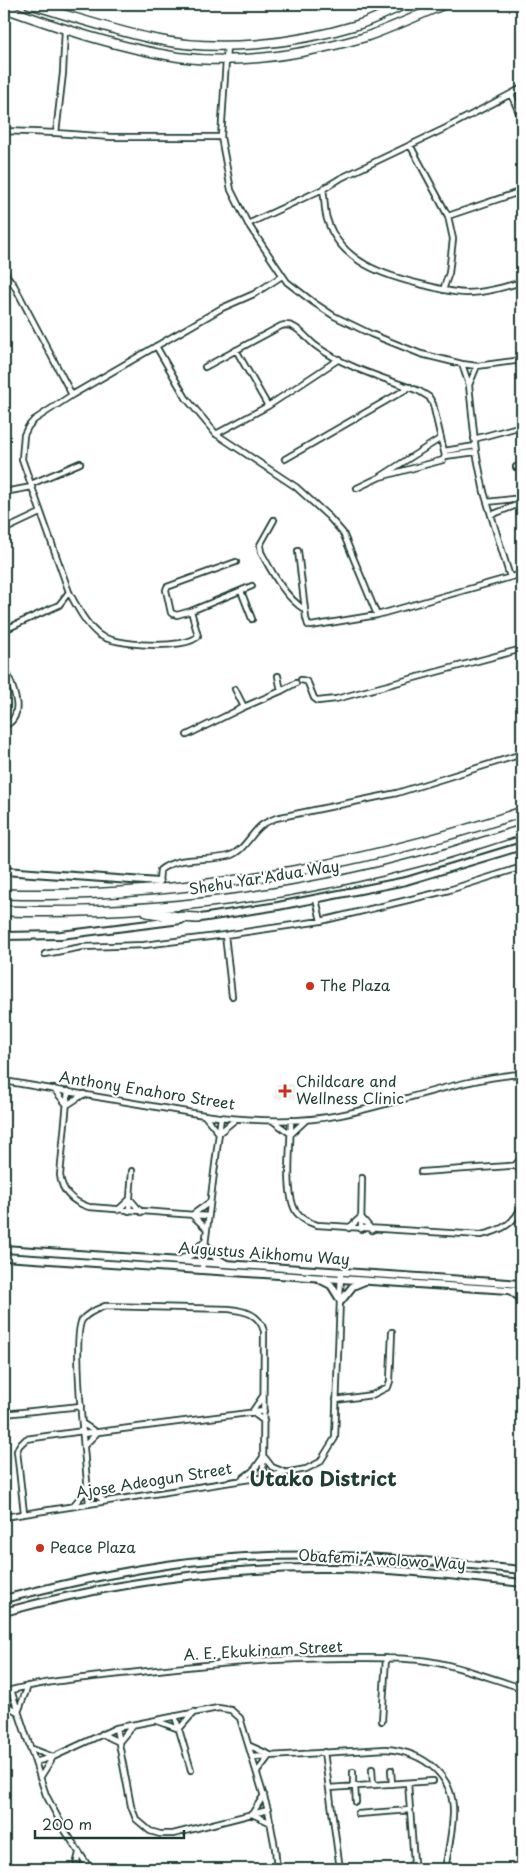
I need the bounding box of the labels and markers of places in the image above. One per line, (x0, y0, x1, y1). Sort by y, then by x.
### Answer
place label: The Plaza (320, 973, 391, 996)
marker: The Plaza (304, 980, 316, 992)
place label: Childcare and Wellness Clinic (296, 1069, 404, 1109)
marker: Childcare and Wellness Clinic (278, 1084, 292, 1098)
place label: Peace Plaza (50, 1535, 136, 1558)
marker: Peace Plaza (34, 1542, 46, 1554)

